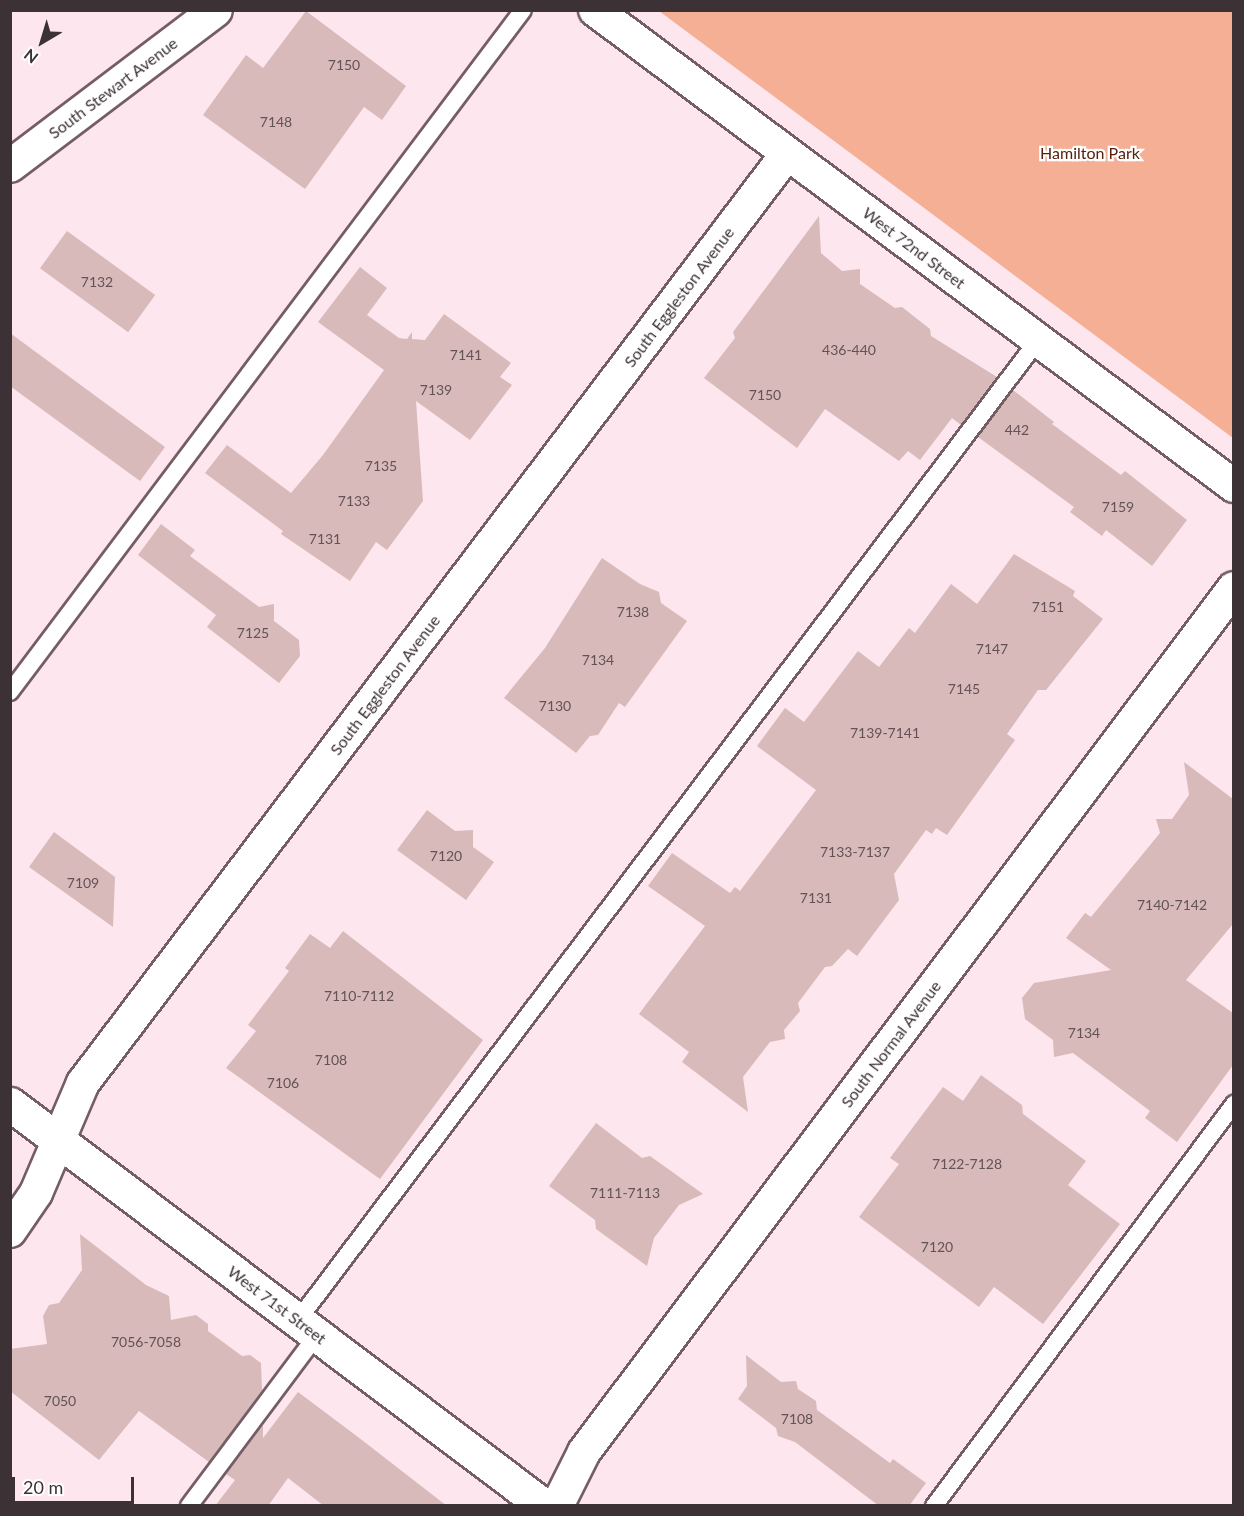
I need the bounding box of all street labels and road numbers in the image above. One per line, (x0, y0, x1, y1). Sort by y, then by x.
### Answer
street label: South Stewart Avenue (45, 33, 181, 143)
street label: West 72nd Street (859, 203, 969, 293)
street label: South Eggleston Avenue (620, 223, 738, 371)
street label: South Eggleston Avenue (326, 611, 444, 759)
street label: South Normal Avenue (837, 977, 945, 1111)
street label: West 71st Street (224, 1262, 330, 1348)

